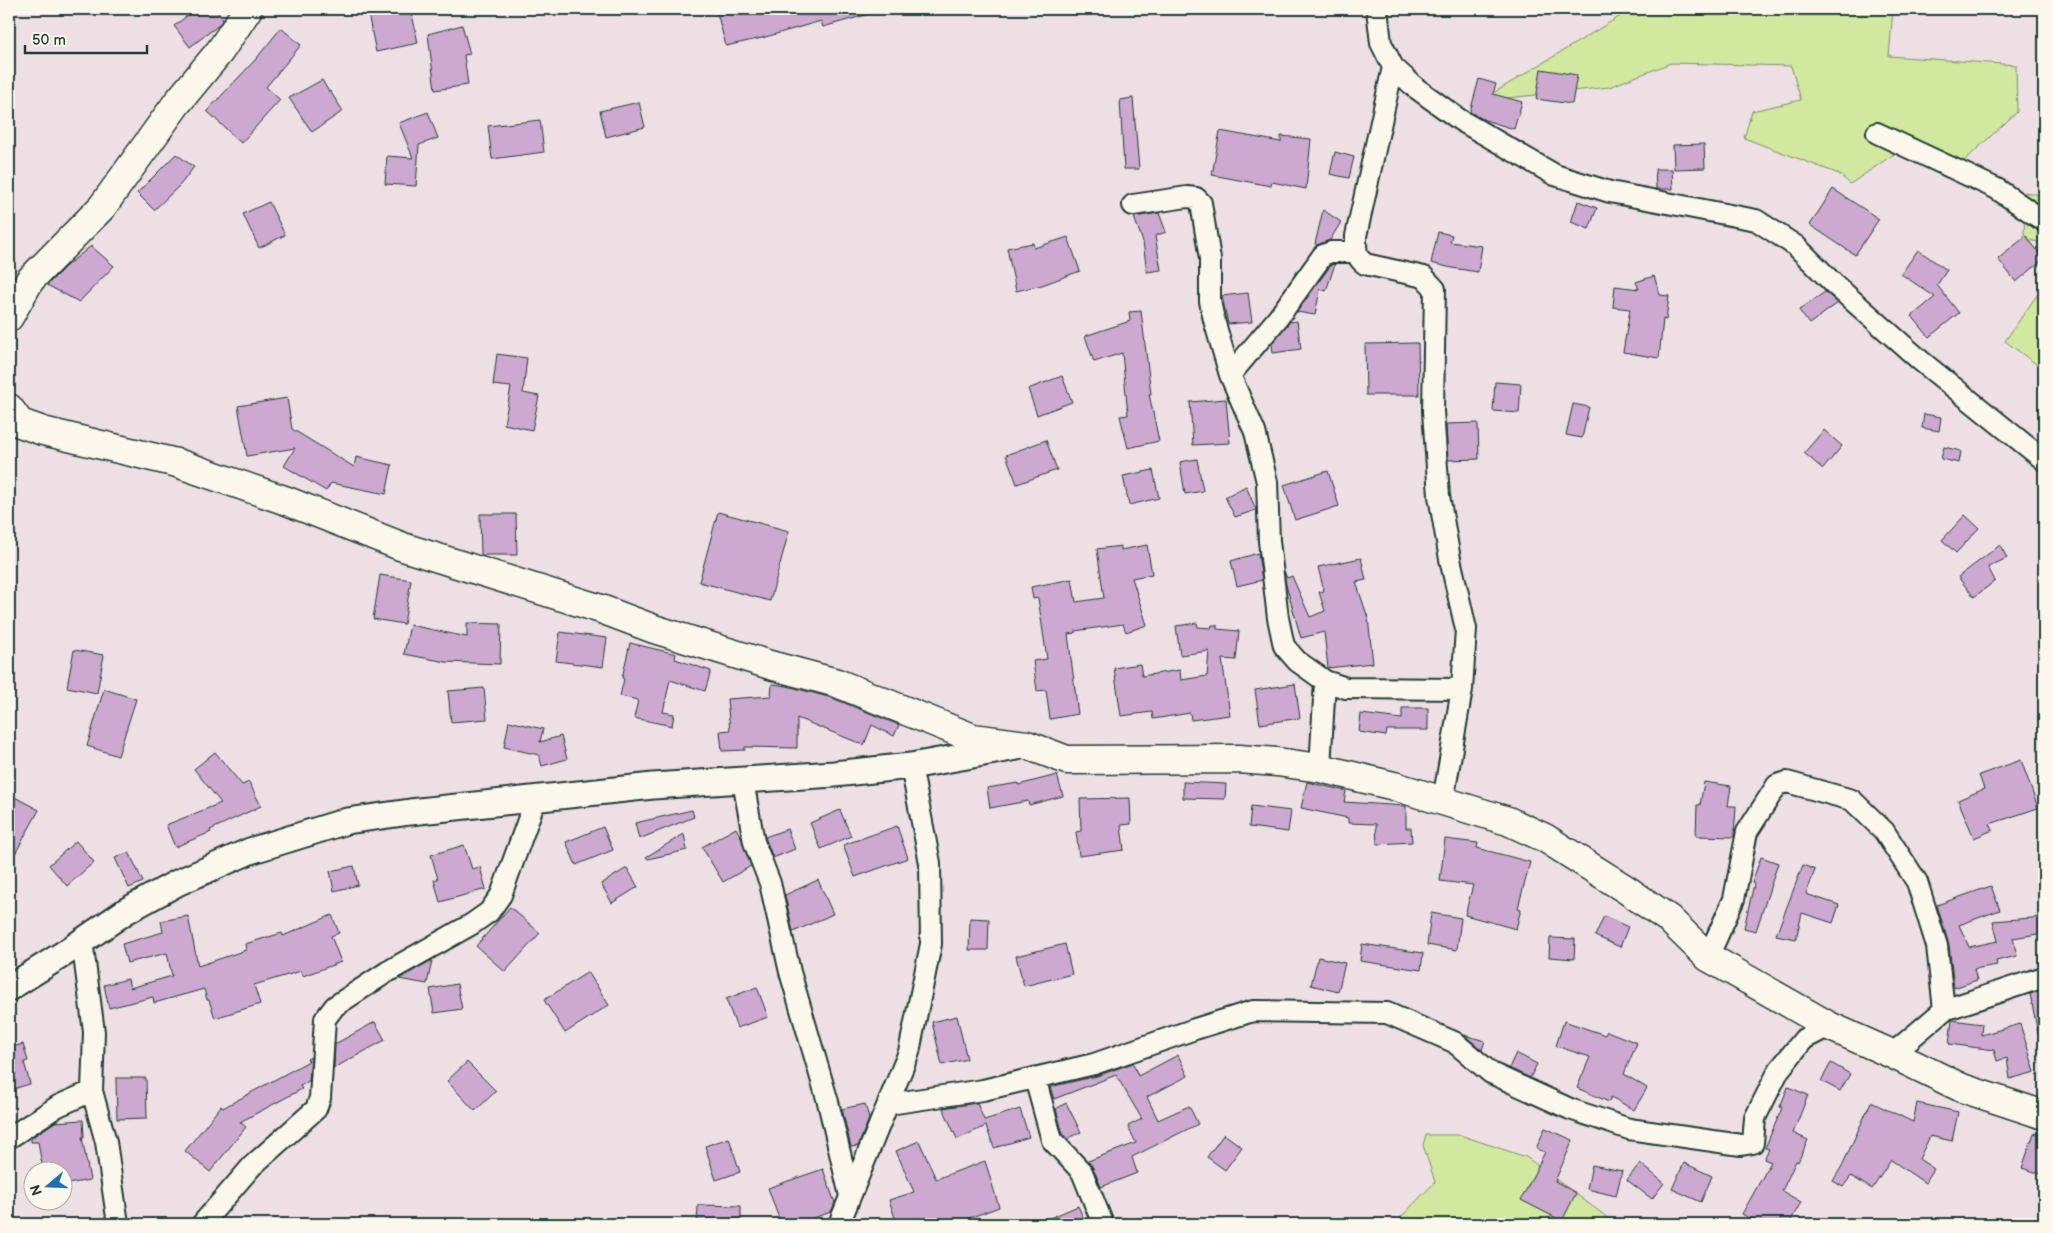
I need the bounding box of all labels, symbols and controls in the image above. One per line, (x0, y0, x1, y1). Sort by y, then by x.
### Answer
scale bar (25, 22, 148, 54)
text: 50 m (32, 31, 66, 50)
north arrow (22, 1160, 72, 1210)
text: N (26, 1182, 46, 1198)

